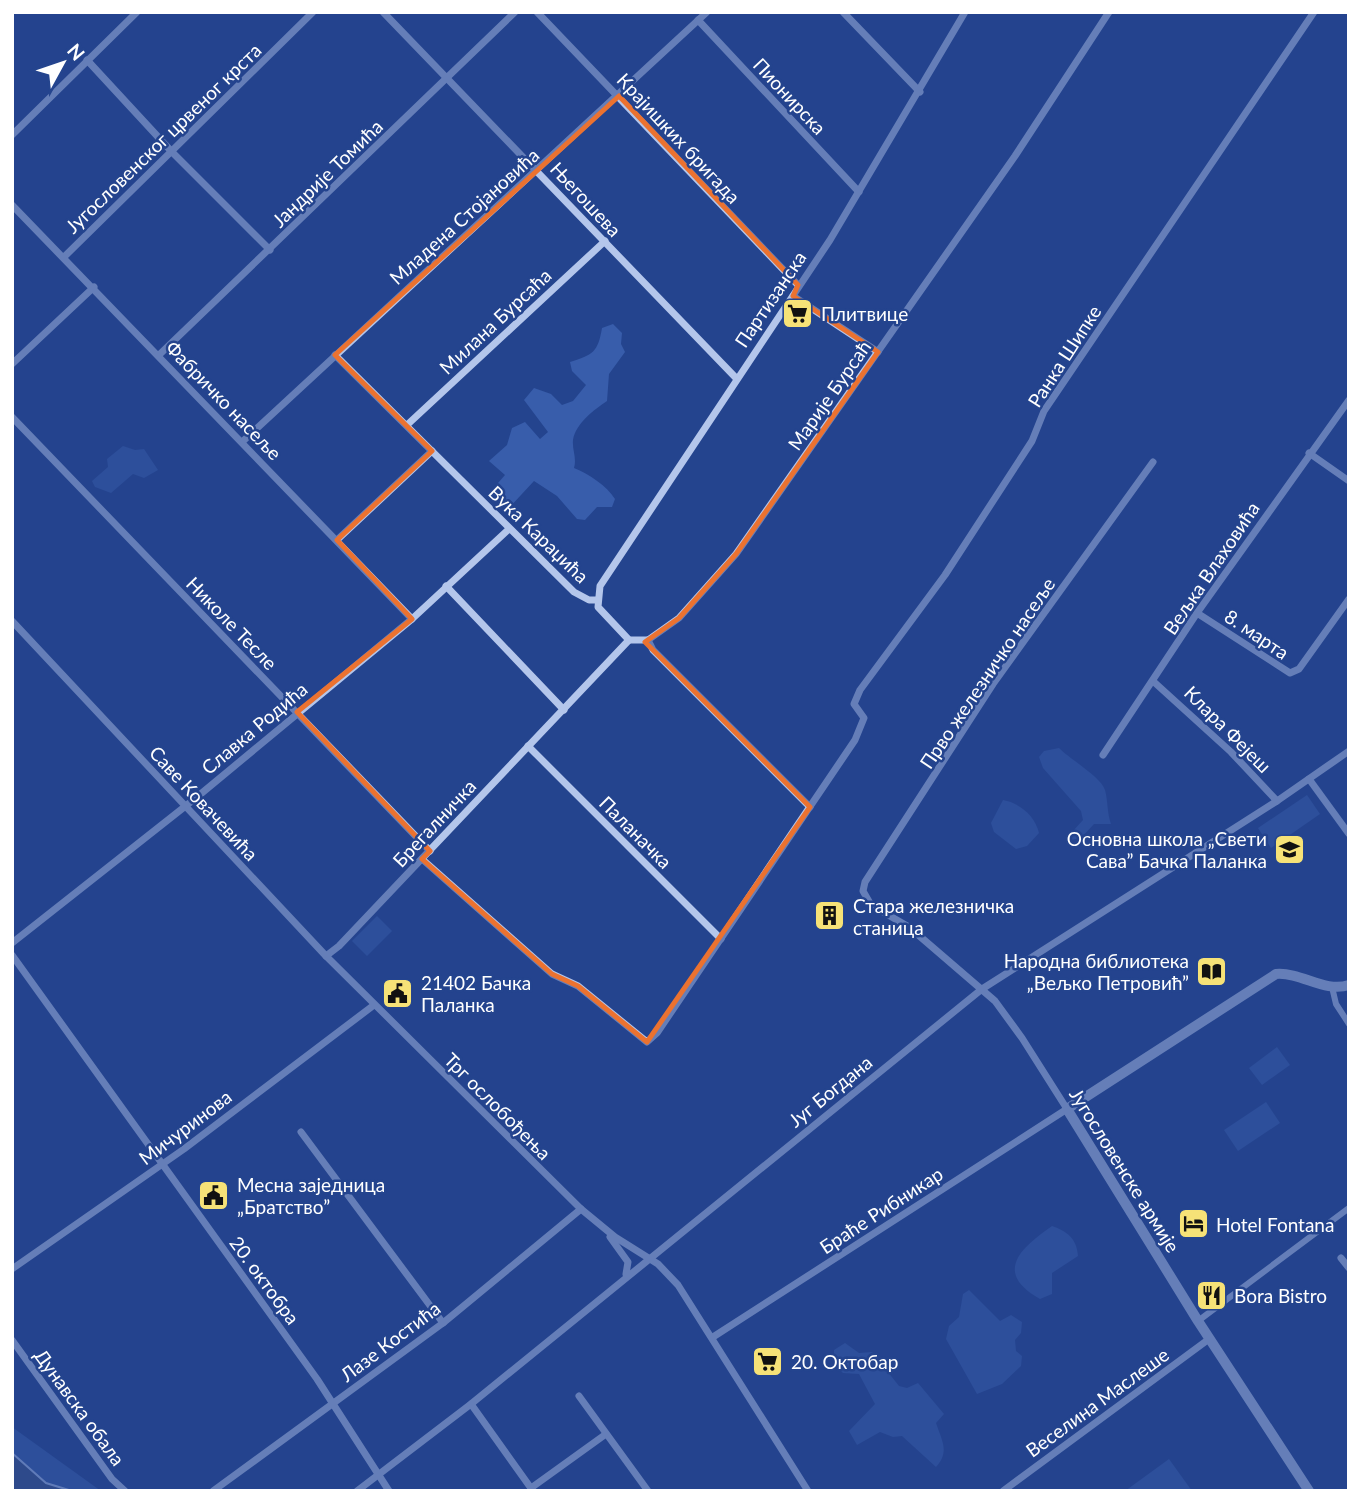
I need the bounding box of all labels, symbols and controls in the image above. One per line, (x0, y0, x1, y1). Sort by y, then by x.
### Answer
north arrow (28, 28, 98, 98)
street label: Југословенског црвеног крста (60, 38, 266, 238)
text: N (63, 39, 90, 65)
street label: Пионирска (749, 53, 831, 139)
street label: Крајишких бригада (613, 68, 745, 208)
street label: Јандрије Томића (267, 114, 387, 232)
street label: Младена Стојановића (385, 143, 543, 289)
street label: Његошева (546, 157, 626, 241)
street label: Партизанска (729, 247, 811, 351)
street label: Милана Бурсаћа (434, 263, 556, 379)
supermarket icon: Плитвице (781, 296, 815, 330)
street label: Ранка Шипке (1023, 301, 1105, 411)
place label: Плитвице (821, 302, 908, 325)
street label: Фабричко насеље (161, 336, 287, 464)
street label: Марије Бурсаћ (783, 336, 875, 454)
street label: Вука Караџића (484, 481, 594, 587)
street label: Вељка Влаховића (1158, 497, 1264, 639)
street label: Николе Тесле (182, 572, 282, 674)
street label: Прво железничко насеље (914, 573, 1060, 773)
street label: 8. марта (1220, 604, 1294, 664)
street label: Славка Родића (196, 677, 312, 779)
street label: Клара Фејеш (1180, 681, 1276, 777)
street label: Саве Ковачевића (145, 741, 263, 865)
street label: Брегалничка (388, 774, 480, 872)
street label: Паланачка (595, 791, 677, 873)
place label: Основна школа „Свети Сава” Бачка Паланка (1067, 827, 1267, 872)
school or university icon: Основна школа „Свети Сава” Бачка Паланка (1273, 832, 1307, 866)
place label: Стара железничка станица (853, 894, 1014, 939)
building icon: Стара железничка станица (813, 899, 847, 933)
place label: Народна библиотека „Вељко Петровић” (1004, 949, 1189, 994)
library icon: Народна библиотека „Вељко Петровић” (1195, 954, 1229, 988)
place label: 21402 Бачка Паланка (421, 971, 531, 1016)
public building icon: 21402 Бачка Паланка (381, 976, 415, 1010)
street label: Трг ослобођења (440, 1048, 556, 1164)
street label: Југ Богдана (784, 1050, 876, 1132)
street label: Југословенске армије (1065, 1084, 1185, 1256)
street label: Мичуринова (134, 1085, 236, 1169)
street label: Браће Рибникар (815, 1162, 947, 1258)
place label: Месна заједница „Братство” (237, 1173, 385, 1218)
public building icon: Месна заједница „Братство” (197, 1178, 231, 1212)
hotel icon: Hotel Fontana (1176, 1207, 1210, 1241)
place label: Hotel Fontana (1216, 1213, 1334, 1236)
street label: 20. октобра (225, 1232, 305, 1328)
restaurant icon: Bora Bistro (1194, 1278, 1228, 1312)
place label: Bora Bistro (1234, 1284, 1327, 1307)
street label: Лазе Костића (335, 1296, 444, 1387)
street label: Веселина Маслеше (1021, 1342, 1173, 1462)
street label: Дунавска обала (30, 1344, 130, 1470)
supermarket icon: 20. Октобар (751, 1344, 785, 1378)
place label: 20. Октобар (791, 1350, 898, 1373)

